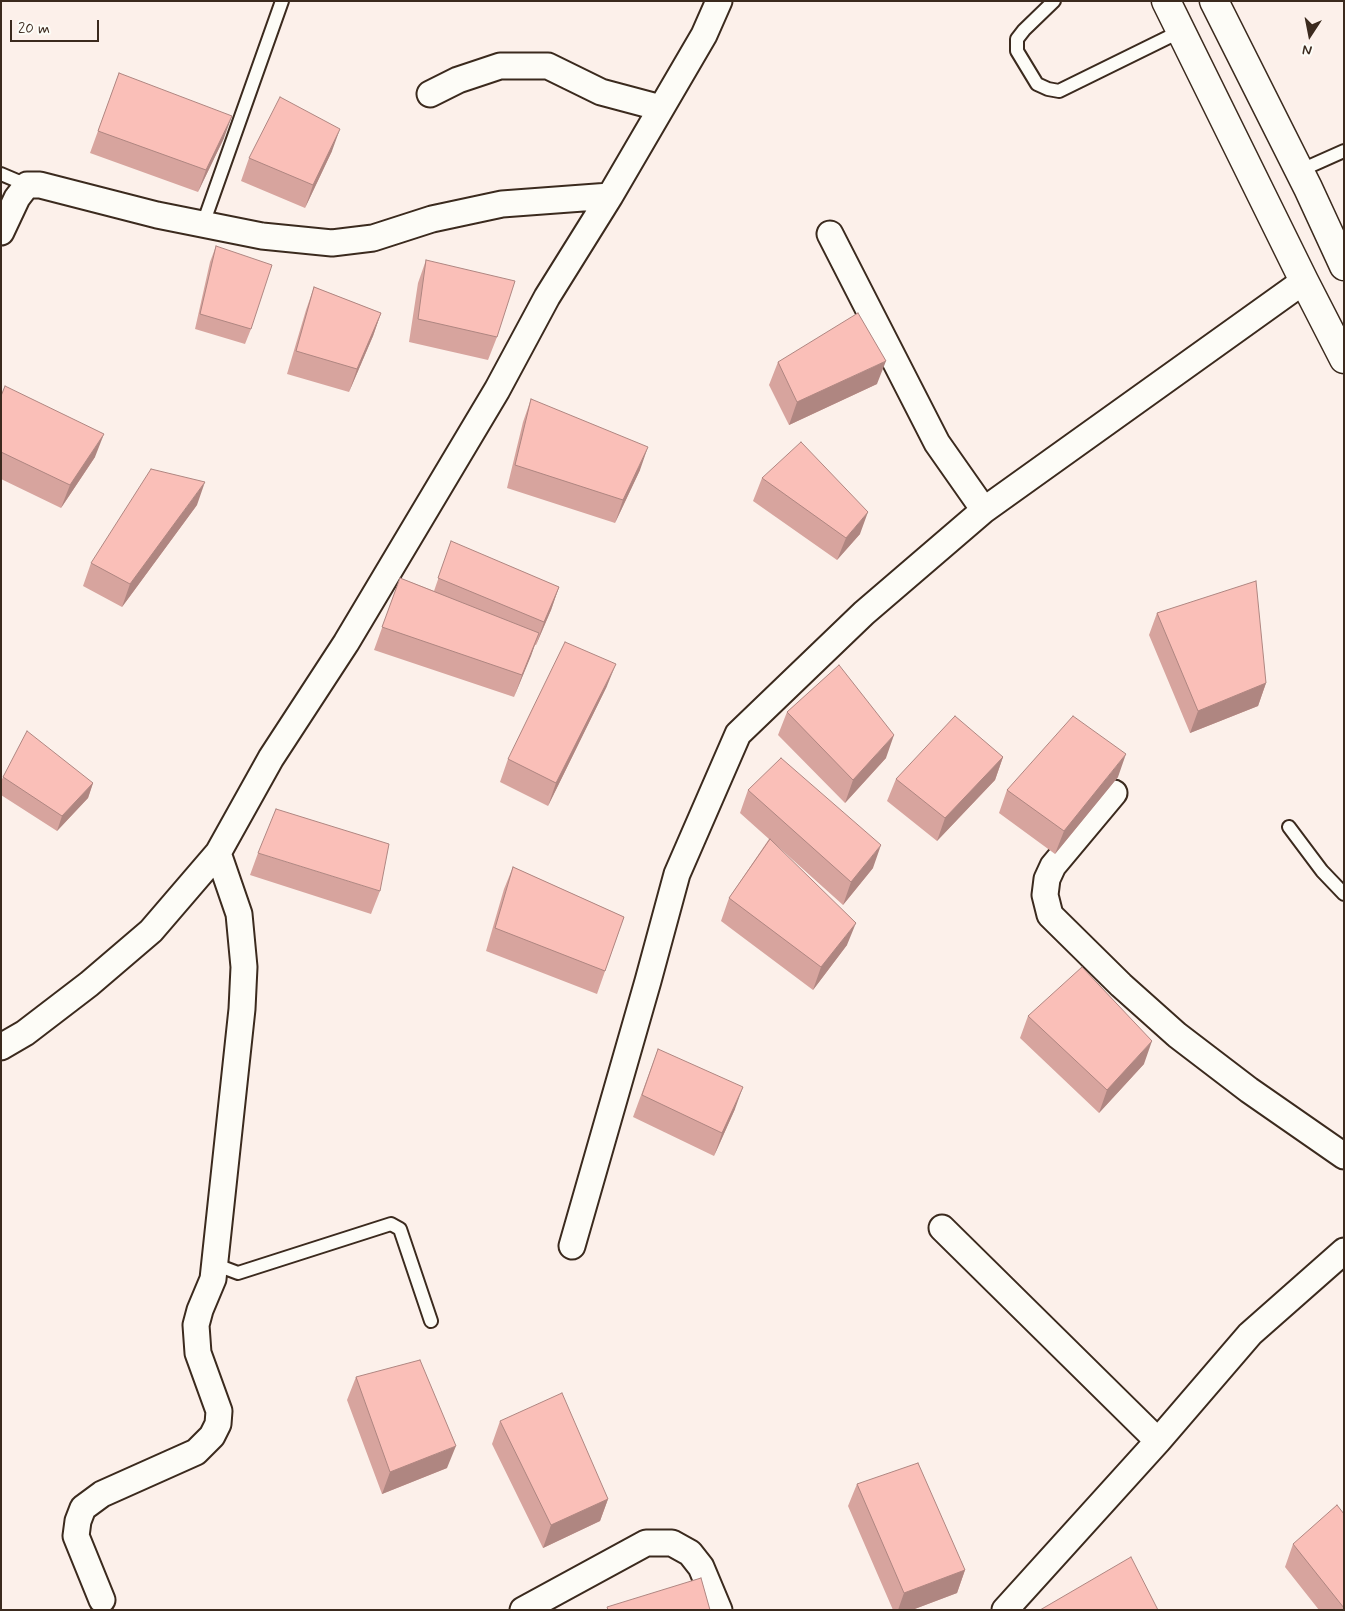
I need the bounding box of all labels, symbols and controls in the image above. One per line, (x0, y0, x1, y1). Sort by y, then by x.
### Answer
scale bar (12, 10, 101, 42)
north arrow (1285, 10, 1335, 60)
text: 20 m (18, 19, 50, 39)
text: N (1301, 40, 1313, 59)

